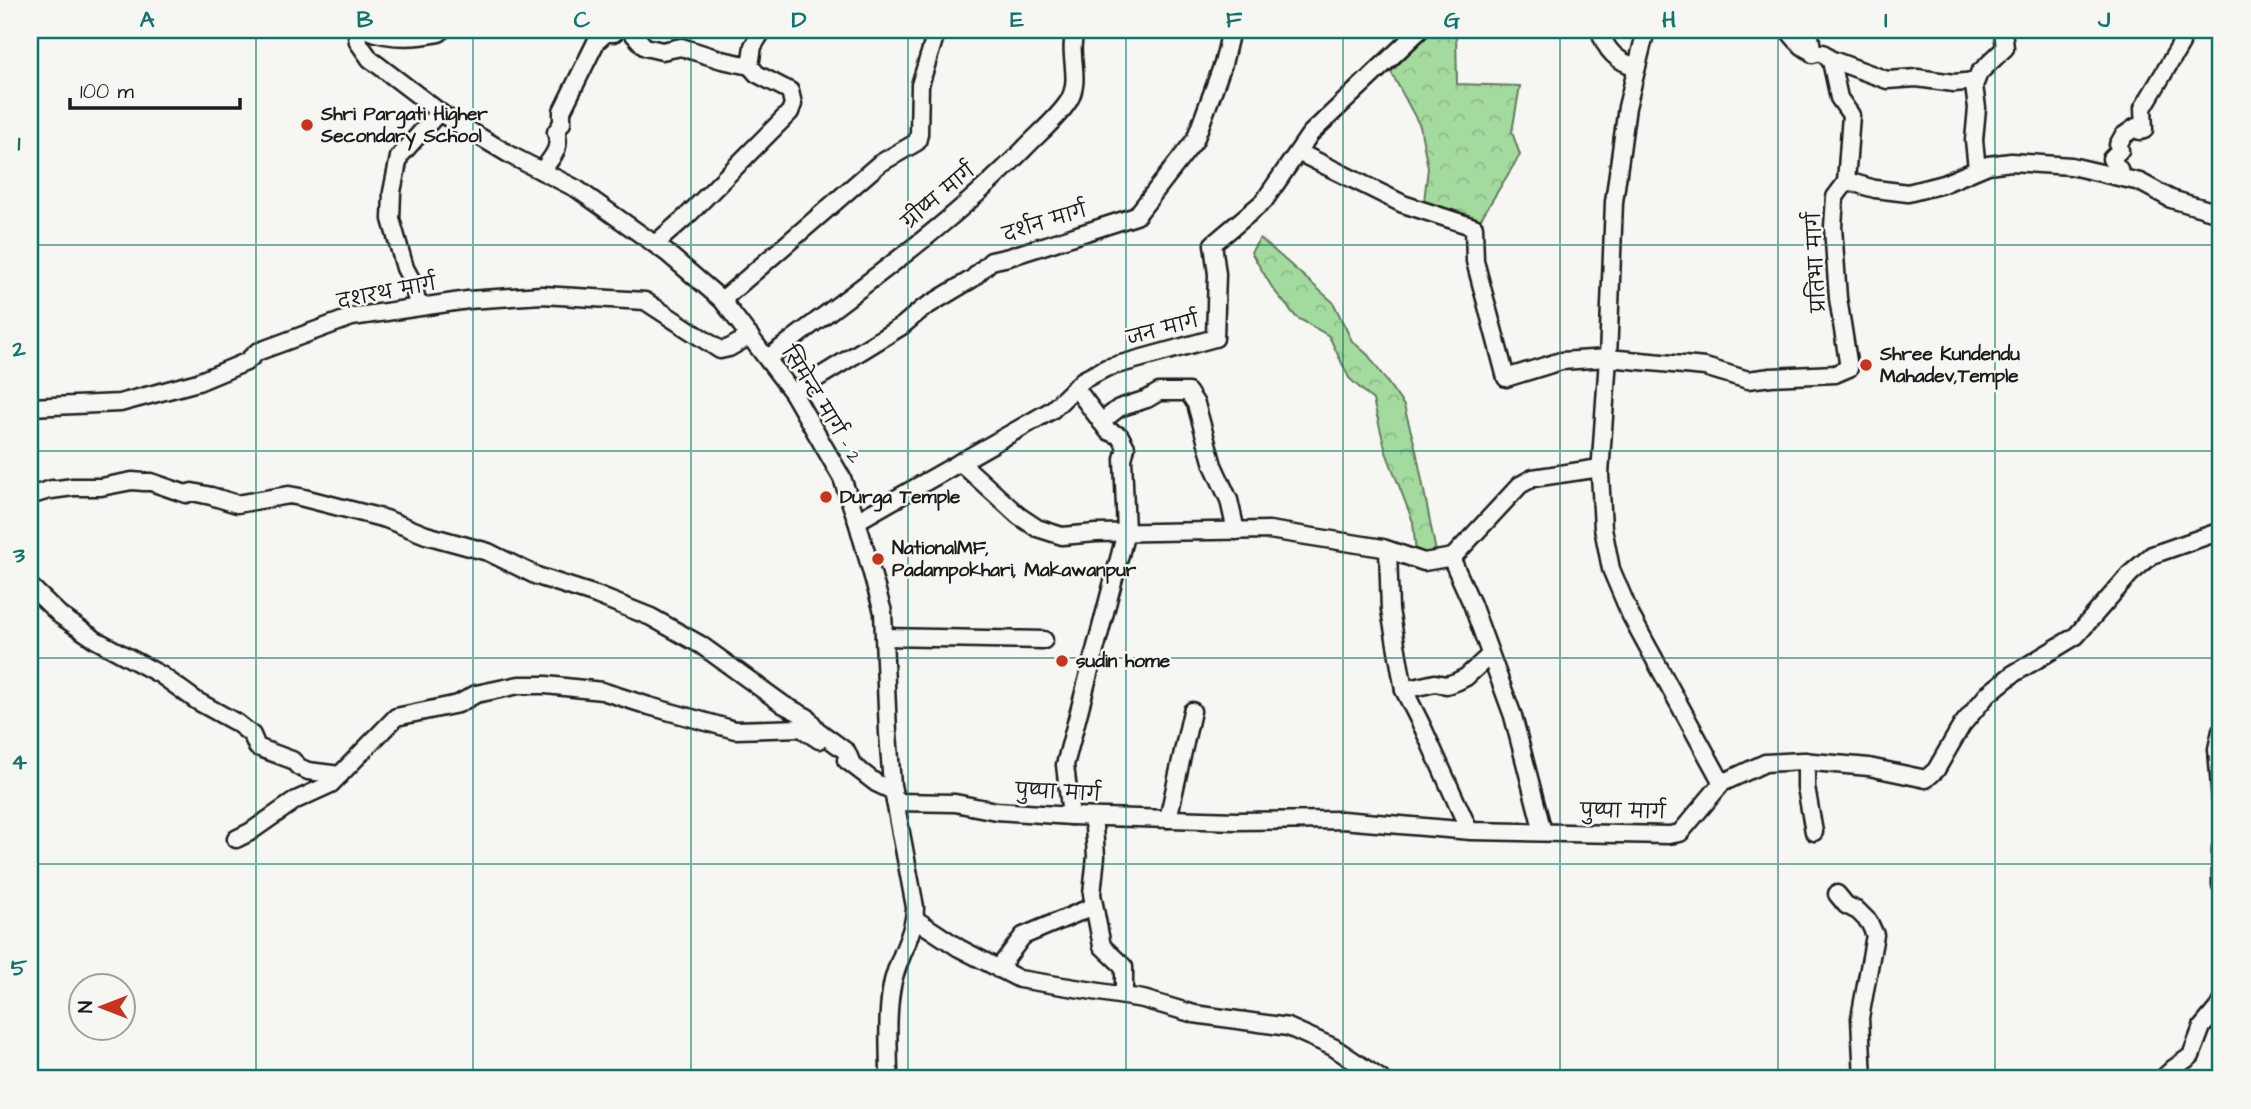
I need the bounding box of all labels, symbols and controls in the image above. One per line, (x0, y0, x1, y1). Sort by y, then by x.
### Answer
text: A (140, 4, 155, 36)
text: B (357, 4, 374, 36)
text: C (574, 4, 591, 36)
text: D (792, 4, 807, 36)
text: E (1010, 4, 1024, 36)
text: F (1226, 4, 1243, 36)
text: G (1444, 4, 1460, 36)
text: H (1662, 4, 1676, 36)
text: I (1884, 4, 1888, 36)
text: J (2097, 4, 2111, 36)
scale bar (70, 66, 240, 110)
text: 100 m (80, 77, 135, 106)
place label: Shri Pargati Higher Secondary School (320, 101, 488, 151)
marker: Shri Pargati Higher Secondary School (299, 117, 315, 133)
text: 1 (18, 127, 21, 159)
street label: ग्रीष्म मार्ग (894, 155, 983, 236)
street label: दर्शन मार्ग (998, 194, 1092, 249)
street label: प्रतिभा मार्ग (1798, 210, 1833, 314)
street label: दशरथ मार्ग (334, 267, 440, 316)
street label: जन मार्ग (1122, 304, 1204, 353)
text: 2 (11, 333, 26, 365)
street label: सिमेन्ट मार्ग - 2 (774, 339, 870, 469)
place label: Shree Kundendu Mahadev,Temple (1879, 341, 2020, 390)
marker: Shree Kundendu Mahadev,Temple (1858, 357, 1874, 373)
place label: Durga Temple (840, 484, 961, 512)
marker: Durga Temple (818, 489, 834, 505)
place label: NationalMF, Padampokhari, Makawanpur (892, 535, 1137, 584)
text: 3 (12, 539, 25, 571)
marker: NationalMF, Padampokhari, Makawanpur (870, 551, 886, 567)
place label: sudin home (1076, 648, 1171, 675)
marker: sudin home (1054, 653, 1070, 669)
text: 4 (11, 746, 27, 778)
street label: पुष्पा मार्ग (1014, 774, 1103, 809)
street label: पुष्पा मार्ग (1579, 795, 1668, 826)
text: 5 (11, 952, 28, 984)
north arrow (66, 972, 136, 1042)
text: N (73, 1001, 100, 1013)

